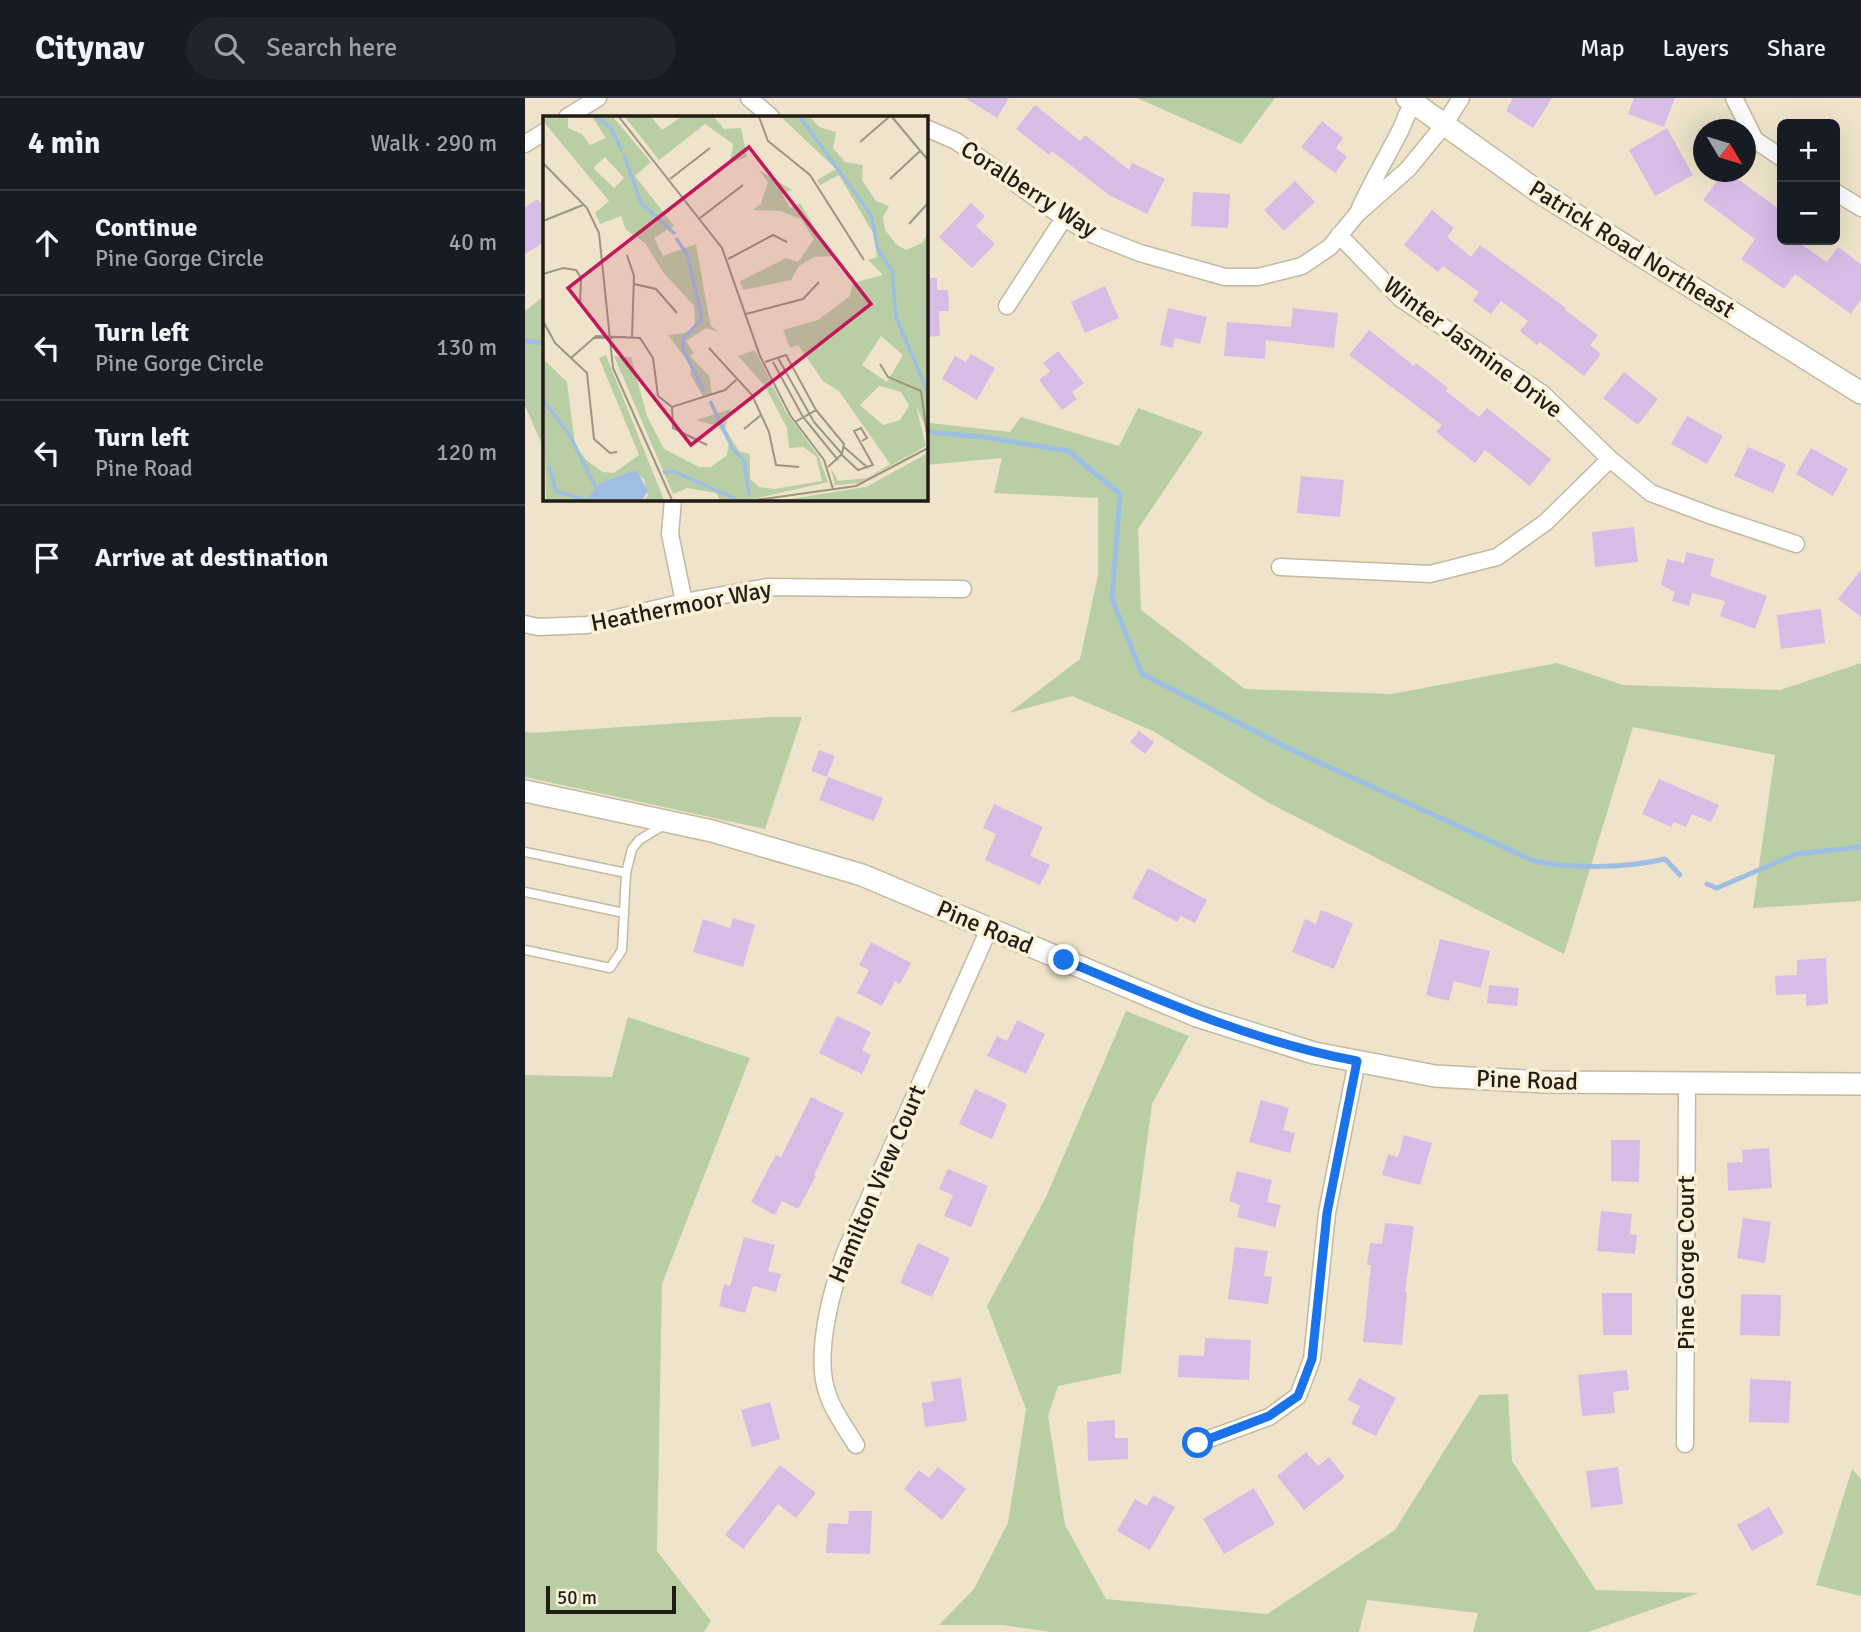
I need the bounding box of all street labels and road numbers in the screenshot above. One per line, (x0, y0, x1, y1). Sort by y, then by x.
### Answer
street label: Coralberry Way (955, 134, 1103, 244)
street label: Patrick Road Northeast (1524, 173, 1740, 325)
street label: Winter Jasmine Drive (1377, 270, 1569, 424)
street label: Heathermoor Way (588, 574, 774, 638)
street label: Pine Road (932, 893, 1038, 961)
street label: Pine Road (1476, 1063, 1578, 1097)
street label: Hamilton View Court (822, 1081, 932, 1287)
street label: Pine Gorge Court (1671, 1176, 1701, 1350)

